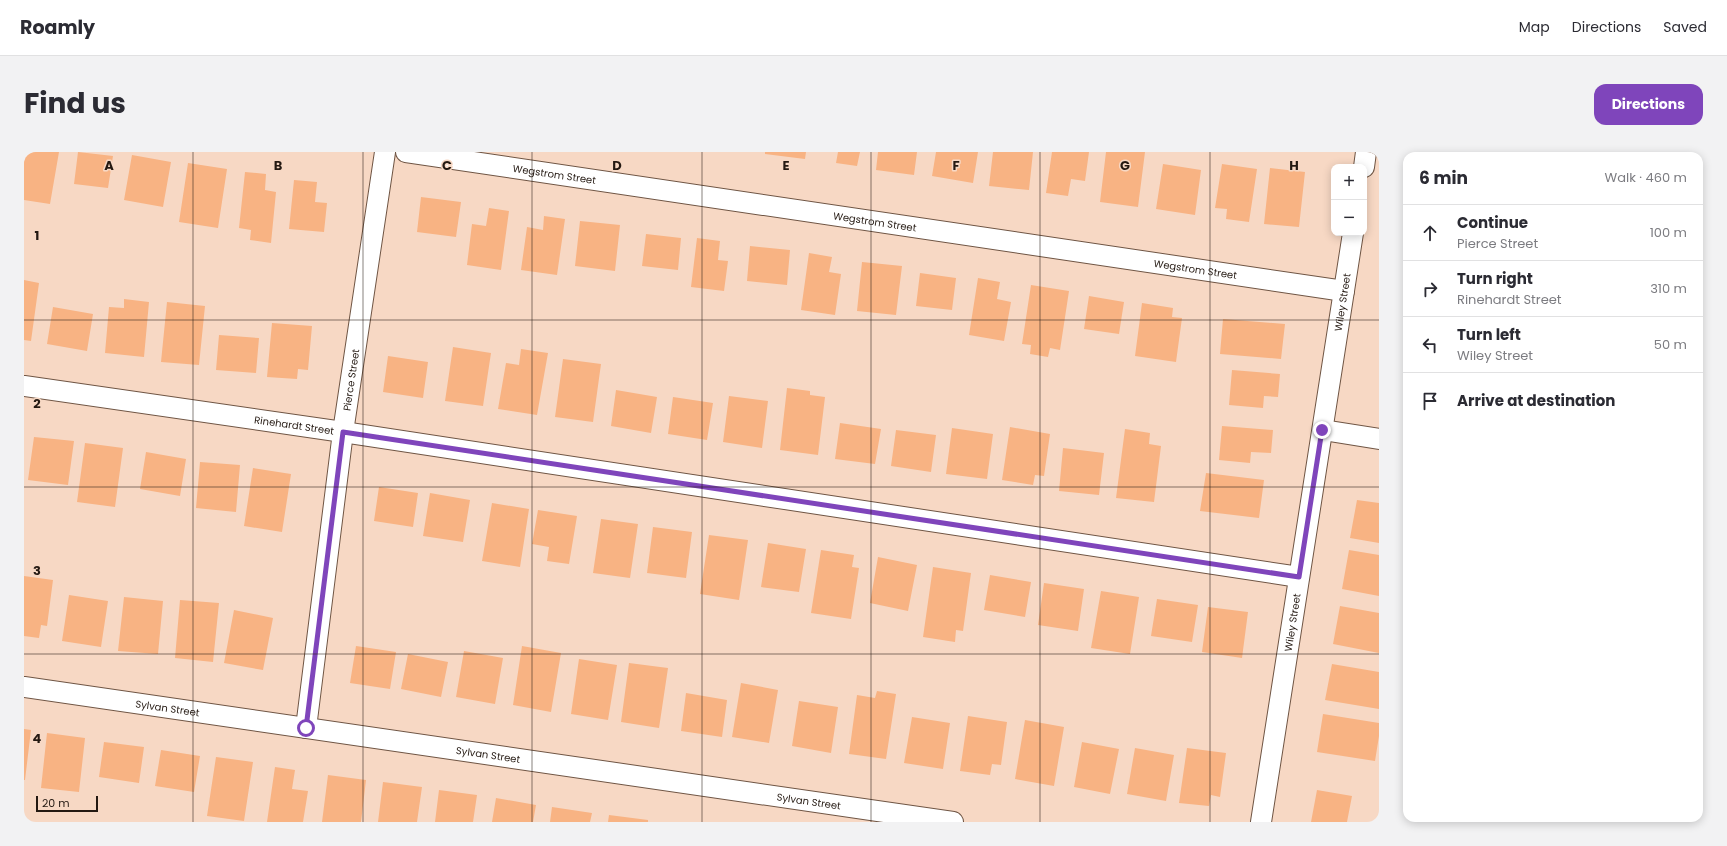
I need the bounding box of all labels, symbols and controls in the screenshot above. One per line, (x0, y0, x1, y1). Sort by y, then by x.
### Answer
text: Roamly (20, 14, 95, 41)
text: Map (1519, 17, 1550, 37)
text: Directions (1572, 17, 1641, 37)
text: Saved (1663, 17, 1707, 37)
text: Find us (24, 84, 126, 123)
button: Directions (1594, 84, 1703, 125)
text: A (104, 156, 114, 175)
text: B (274, 156, 283, 175)
text: C (442, 156, 452, 175)
text: D (612, 156, 622, 175)
text: E (782, 156, 790, 175)
text: F (952, 156, 960, 175)
text: G (1120, 156, 1130, 175)
text: H (1289, 156, 1299, 175)
street label: Wegstrom Street (512, 160, 597, 188)
map controls (1331, 164, 1367, 236)
button: + (1331, 164, 1367, 200)
text: 6 min (1419, 166, 1468, 190)
text: Walk · 460 m (1604, 168, 1687, 187)
button: − (1331, 200, 1367, 236)
street label: Wegstrom Street (832, 208, 918, 235)
text: Continue (1457, 212, 1528, 233)
icon: ahead (1419, 222, 1441, 244)
text: 100 m (1650, 223, 1687, 242)
text: 1 (35, 226, 39, 245)
text: Pierce Street (1457, 234, 1538, 253)
street label: Wegstrom Street (1153, 255, 1238, 283)
text: Turn right (1457, 268, 1533, 289)
street label: Wiley Street (1330, 272, 1354, 332)
icon: right (1419, 278, 1441, 300)
text: 310 m (1650, 279, 1687, 298)
text: Rinehardt Street (1457, 290, 1562, 309)
text: Turn left (1457, 324, 1521, 345)
icon: left (1419, 334, 1441, 356)
text: 50 m (1654, 335, 1687, 354)
text: Wiley Street (1457, 346, 1533, 365)
street label: Pierce Street (339, 348, 363, 412)
icon: arrive (1419, 390, 1441, 412)
text: Arrive at destination (1457, 390, 1615, 411)
text: 2 (33, 394, 41, 413)
street label: Rinehardt Street (253, 412, 335, 438)
route end (1313, 421, 1331, 439)
text: 3 (33, 561, 41, 580)
street label: Wiley Street (1280, 592, 1304, 652)
street label: Sylvan Street (134, 696, 201, 720)
route start (297, 719, 315, 737)
text: 4 (33, 729, 42, 748)
street label: Sylvan Street (455, 742, 522, 767)
street label: Sylvan Street (776, 789, 842, 813)
scale bar (36, 794, 98, 813)
text: 20 m (42, 795, 70, 811)

